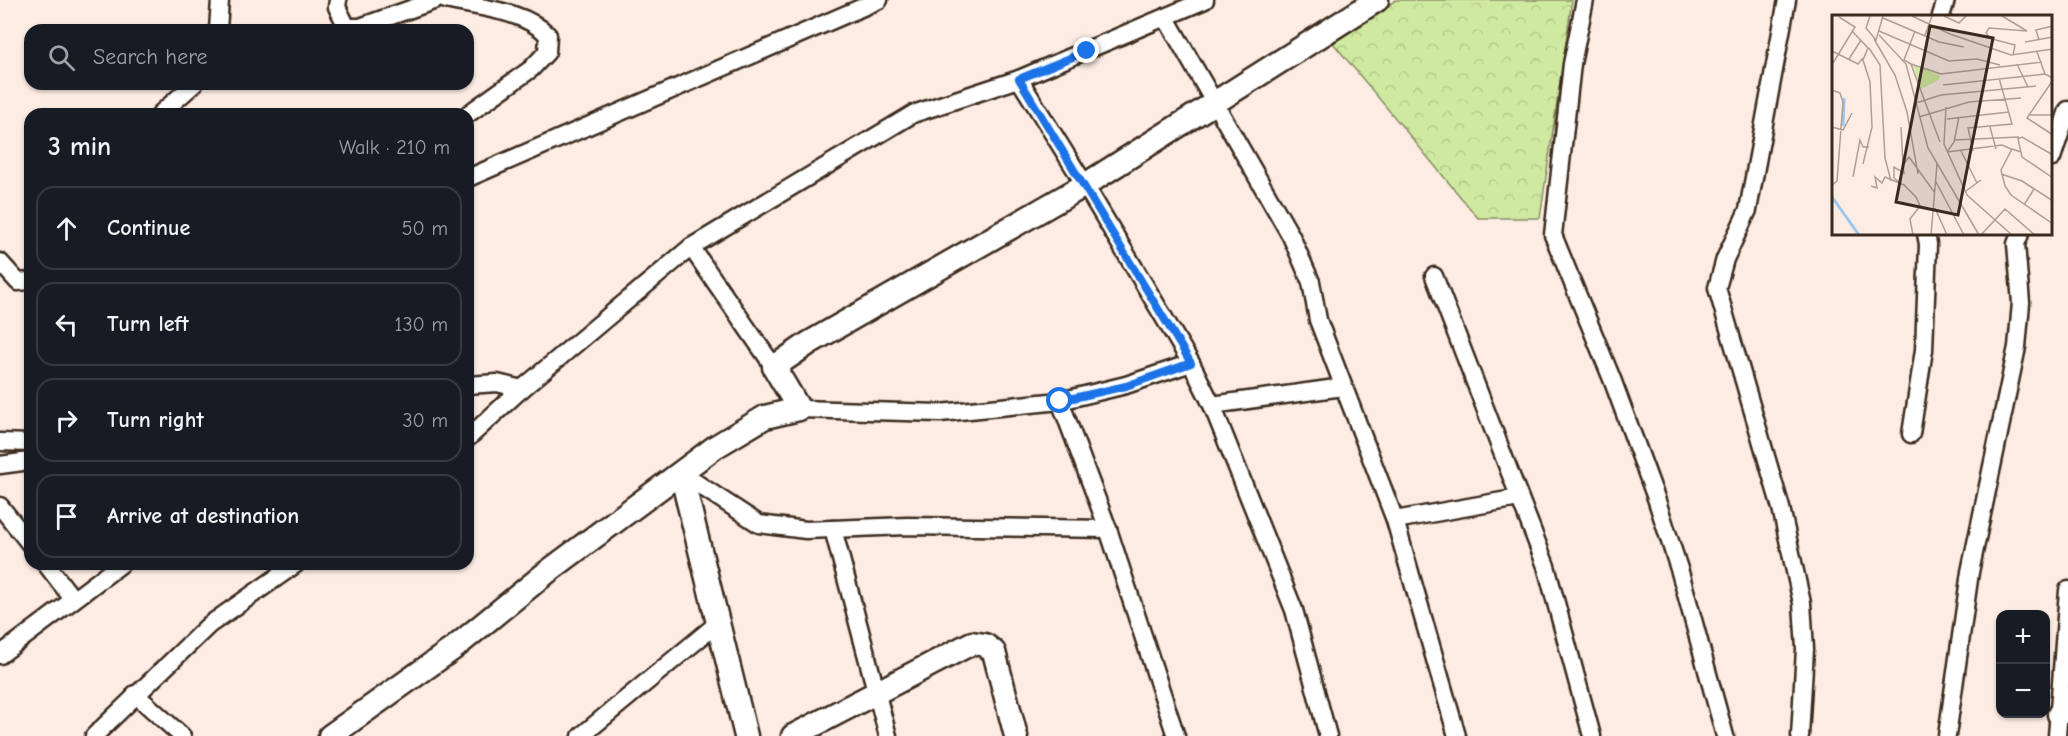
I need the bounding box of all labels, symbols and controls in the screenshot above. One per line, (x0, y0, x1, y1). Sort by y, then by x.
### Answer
inset map (1832, 15, 2053, 236)
search box (24, 24, 474, 90)
route end (1073, 37, 1099, 63)
icon: search (45, 41, 78, 74)
text: Search here (93, 44, 208, 70)
text: 3 min (48, 132, 111, 162)
text: Walk · 210 m (339, 136, 450, 159)
icon: ahead (50, 212, 83, 245)
text: Continue (107, 215, 190, 241)
text: 50 m (402, 217, 448, 240)
icon: left (50, 308, 83, 341)
text: Turn left (107, 311, 189, 337)
text: 130 m (395, 313, 448, 336)
route start (1046, 387, 1072, 413)
icon: right (50, 404, 83, 437)
text: Turn right (107, 407, 204, 433)
text: 30 m (402, 409, 448, 432)
icon: arrive (50, 500, 83, 533)
text: Arrive at destination (107, 503, 299, 529)
map controls (1996, 610, 2050, 718)
button: + (1996, 610, 2050, 664)
button: − (1996, 664, 2050, 718)

